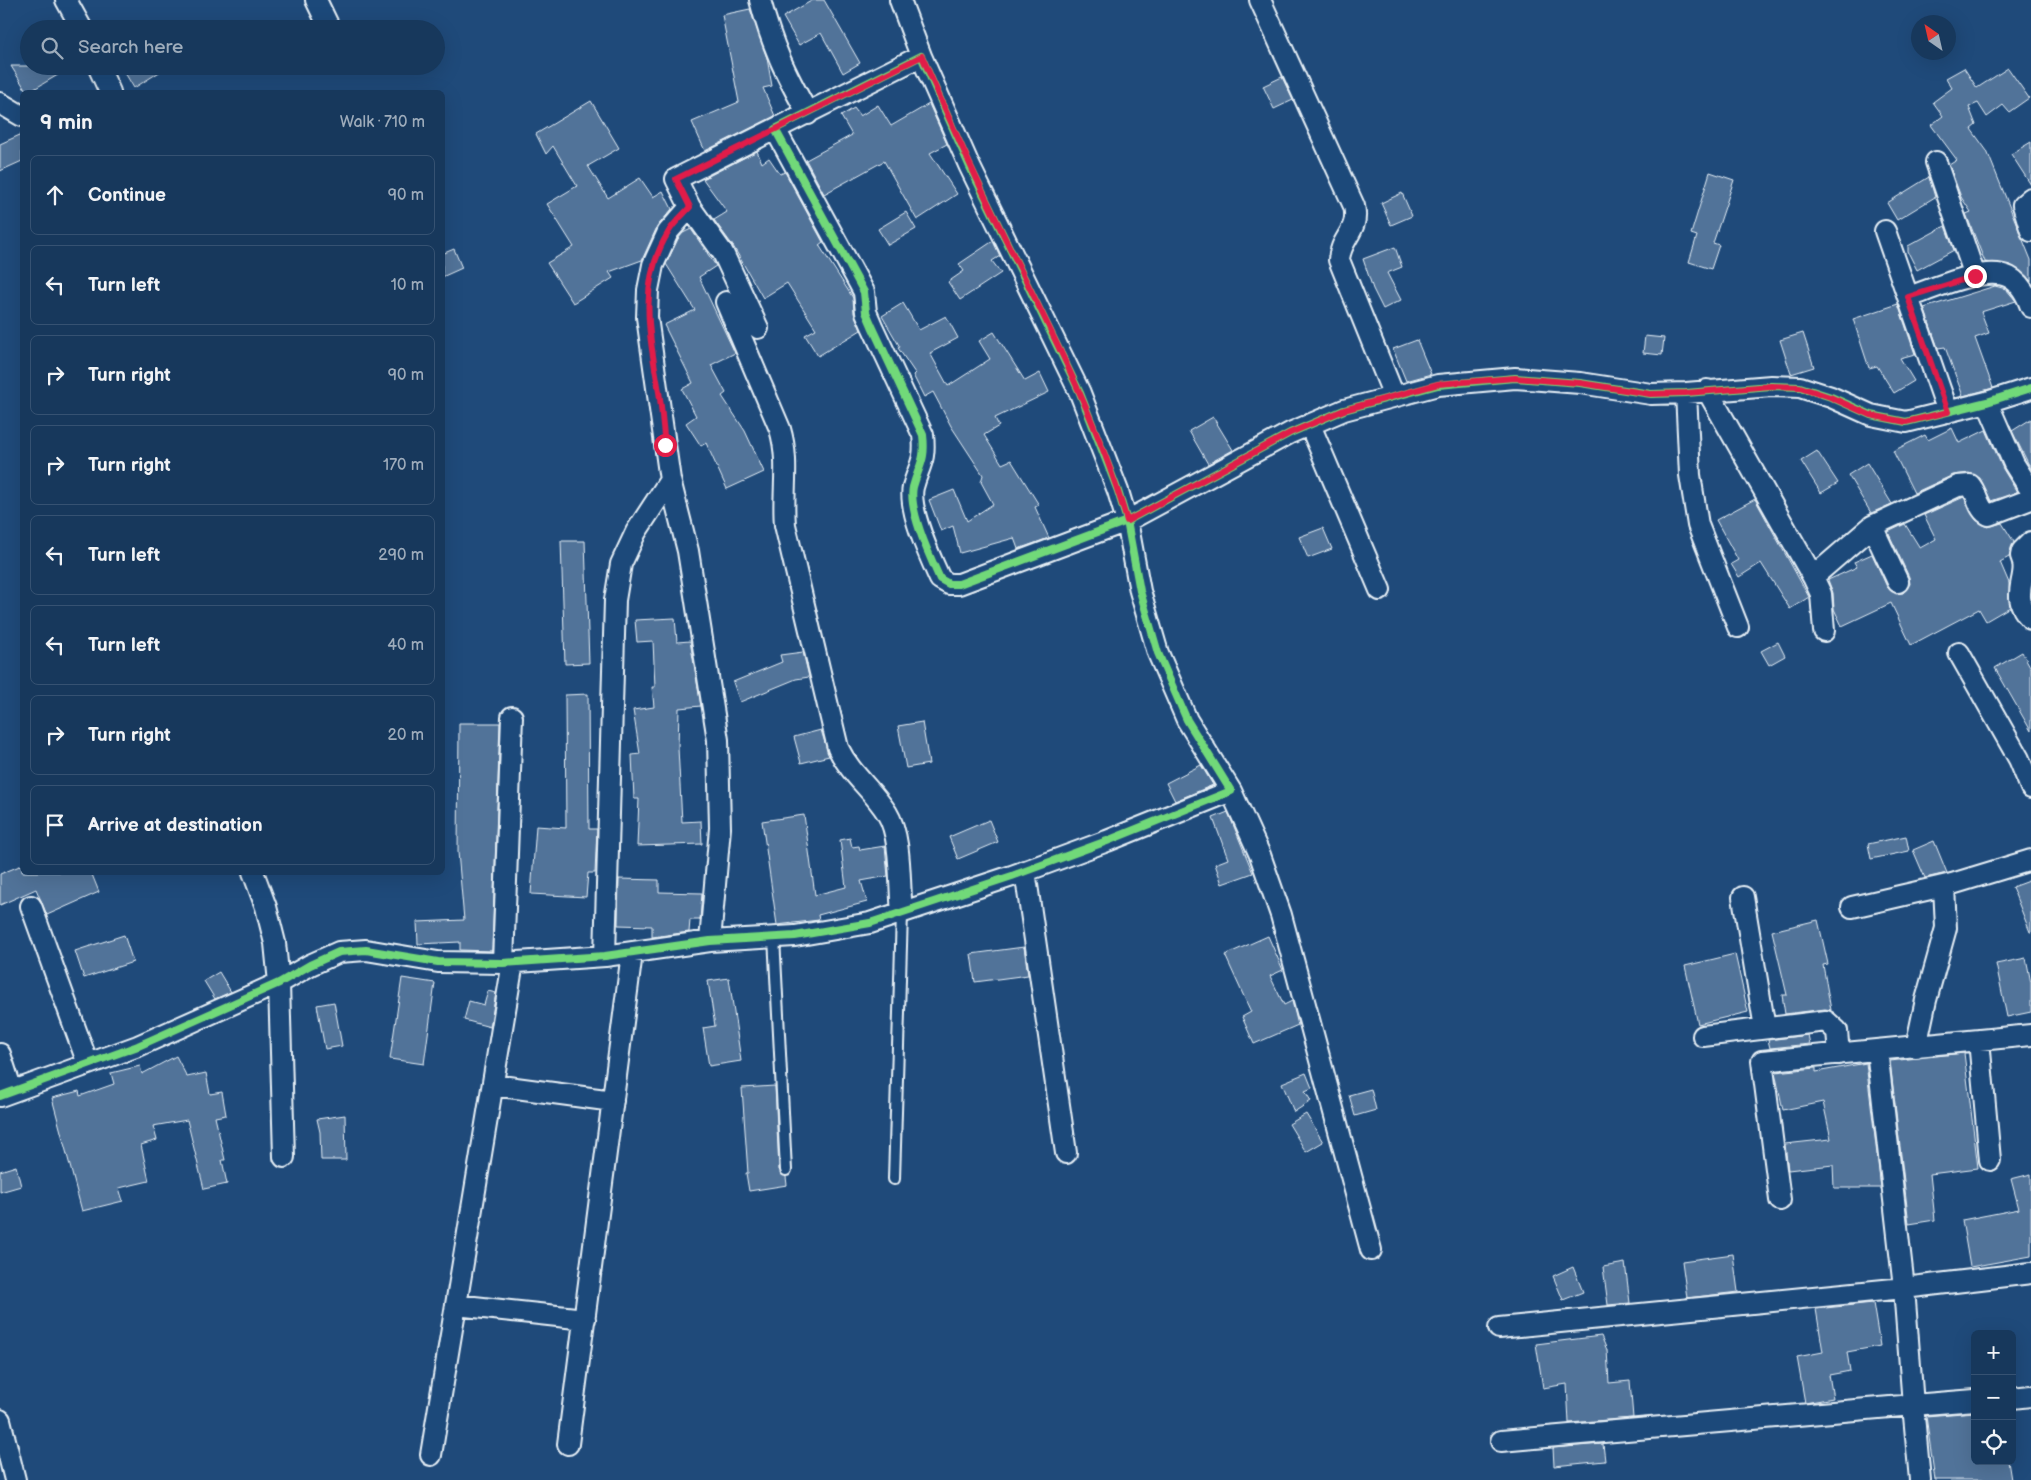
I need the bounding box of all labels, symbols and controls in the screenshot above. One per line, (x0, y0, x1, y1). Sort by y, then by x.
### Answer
north arrow (1911, 15, 1956, 60)
search box (20, 20, 445, 75)
icon: search (38, 34, 66, 62)
text: Search here (78, 36, 183, 59)
text: 9 min (40, 110, 93, 135)
text: Walk · 710 m (340, 113, 425, 132)
icon: ahead (41, 181, 69, 209)
text: Continue (88, 184, 166, 207)
text: 90 m (388, 186, 424, 205)
route end (1964, 265, 1987, 288)
icon: left (41, 271, 69, 299)
text: Turn left (88, 274, 160, 297)
text: 10 m (391, 276, 424, 295)
icon: right (41, 361, 69, 389)
text: Turn right (88, 364, 171, 387)
text: 90 m (388, 366, 424, 385)
route start (654, 434, 677, 457)
icon: right (41, 451, 69, 479)
text: Turn right (88, 454, 171, 477)
text: 170 m (383, 456, 424, 475)
icon: left (41, 541, 69, 569)
text: Turn left (88, 544, 160, 567)
text: 290 m (378, 546, 424, 565)
icon: left (41, 631, 69, 659)
text: Turn left (88, 634, 160, 657)
text: 40 m (387, 636, 424, 655)
icon: right (41, 721, 69, 749)
text: Turn right (88, 724, 171, 747)
text: 20 m (388, 726, 424, 745)
icon: arrive (41, 811, 69, 839)
text: Arrive at destination (88, 814, 263, 837)
map controls (1971, 1330, 2016, 1465)
button: + (1971, 1330, 2016, 1375)
button: − (1971, 1375, 2016, 1420)
button: locate (1971, 1420, 2016, 1465)

